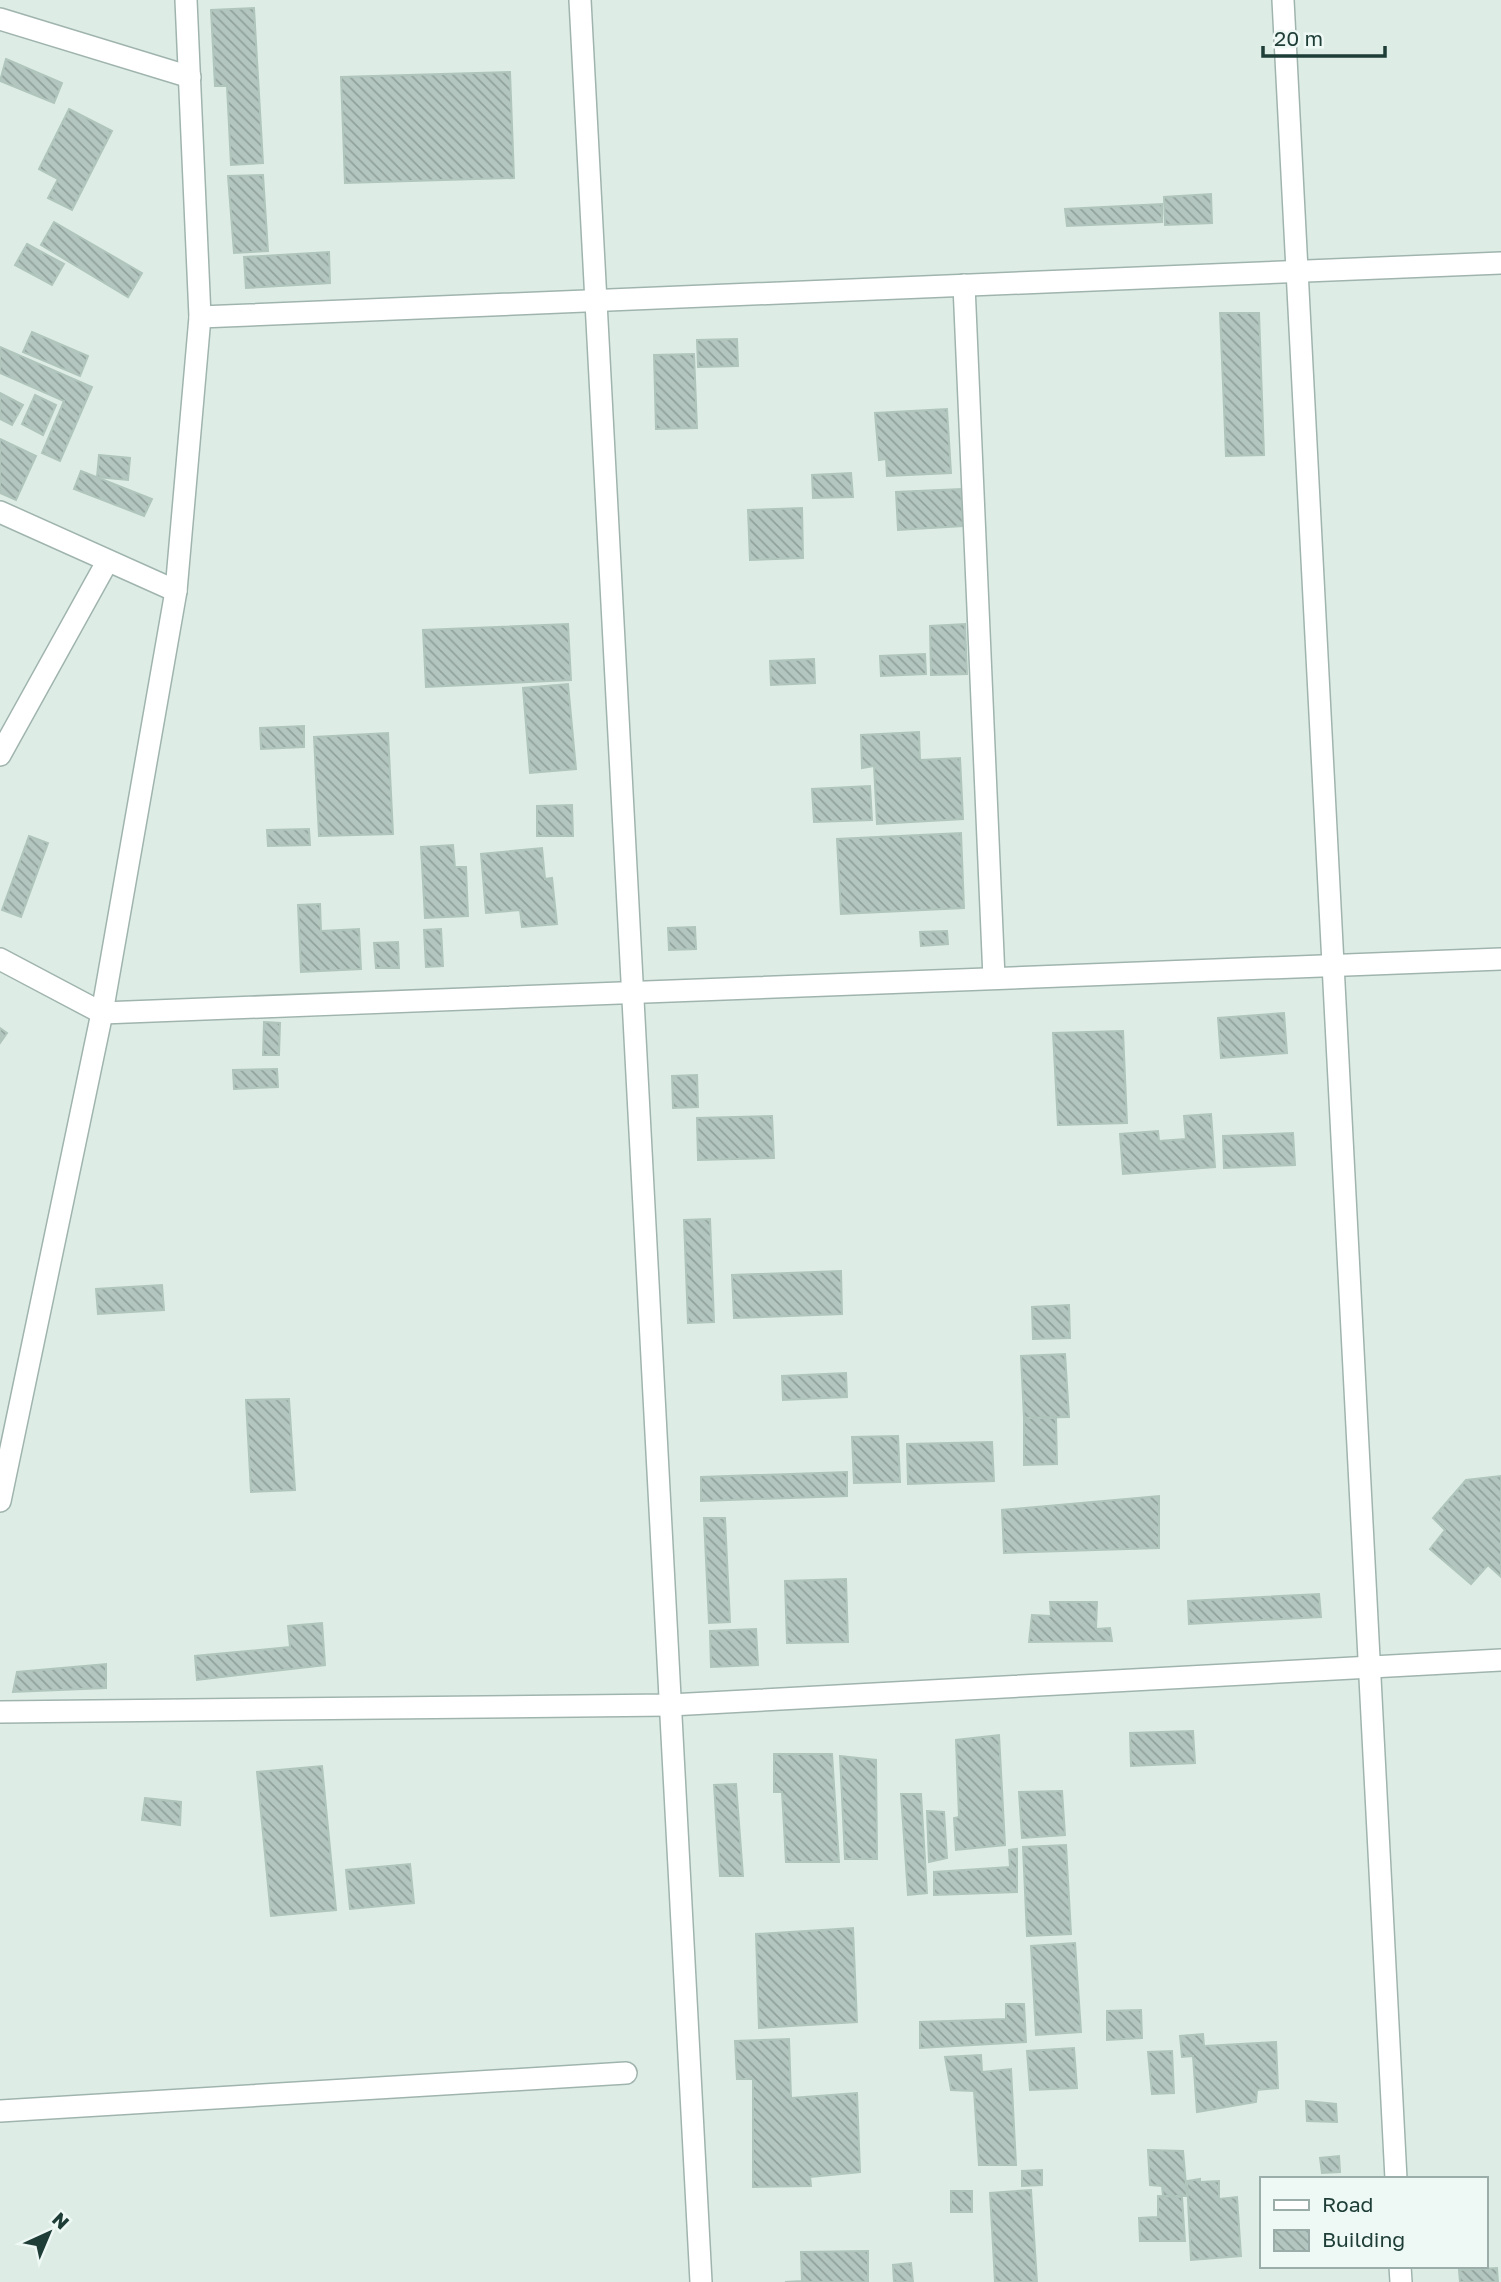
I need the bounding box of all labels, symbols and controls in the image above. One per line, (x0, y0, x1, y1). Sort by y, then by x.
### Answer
scale bar (1263, 14, 1386, 58)
text: 20 m (1274, 25, 1323, 51)
legend (1260, 2177, 1487, 2268)
text: Road (1322, 2191, 1373, 2217)
north arrow (14, 2198, 84, 2268)
text: N (48, 2207, 74, 2234)
text: Building (1322, 2226, 1405, 2252)

